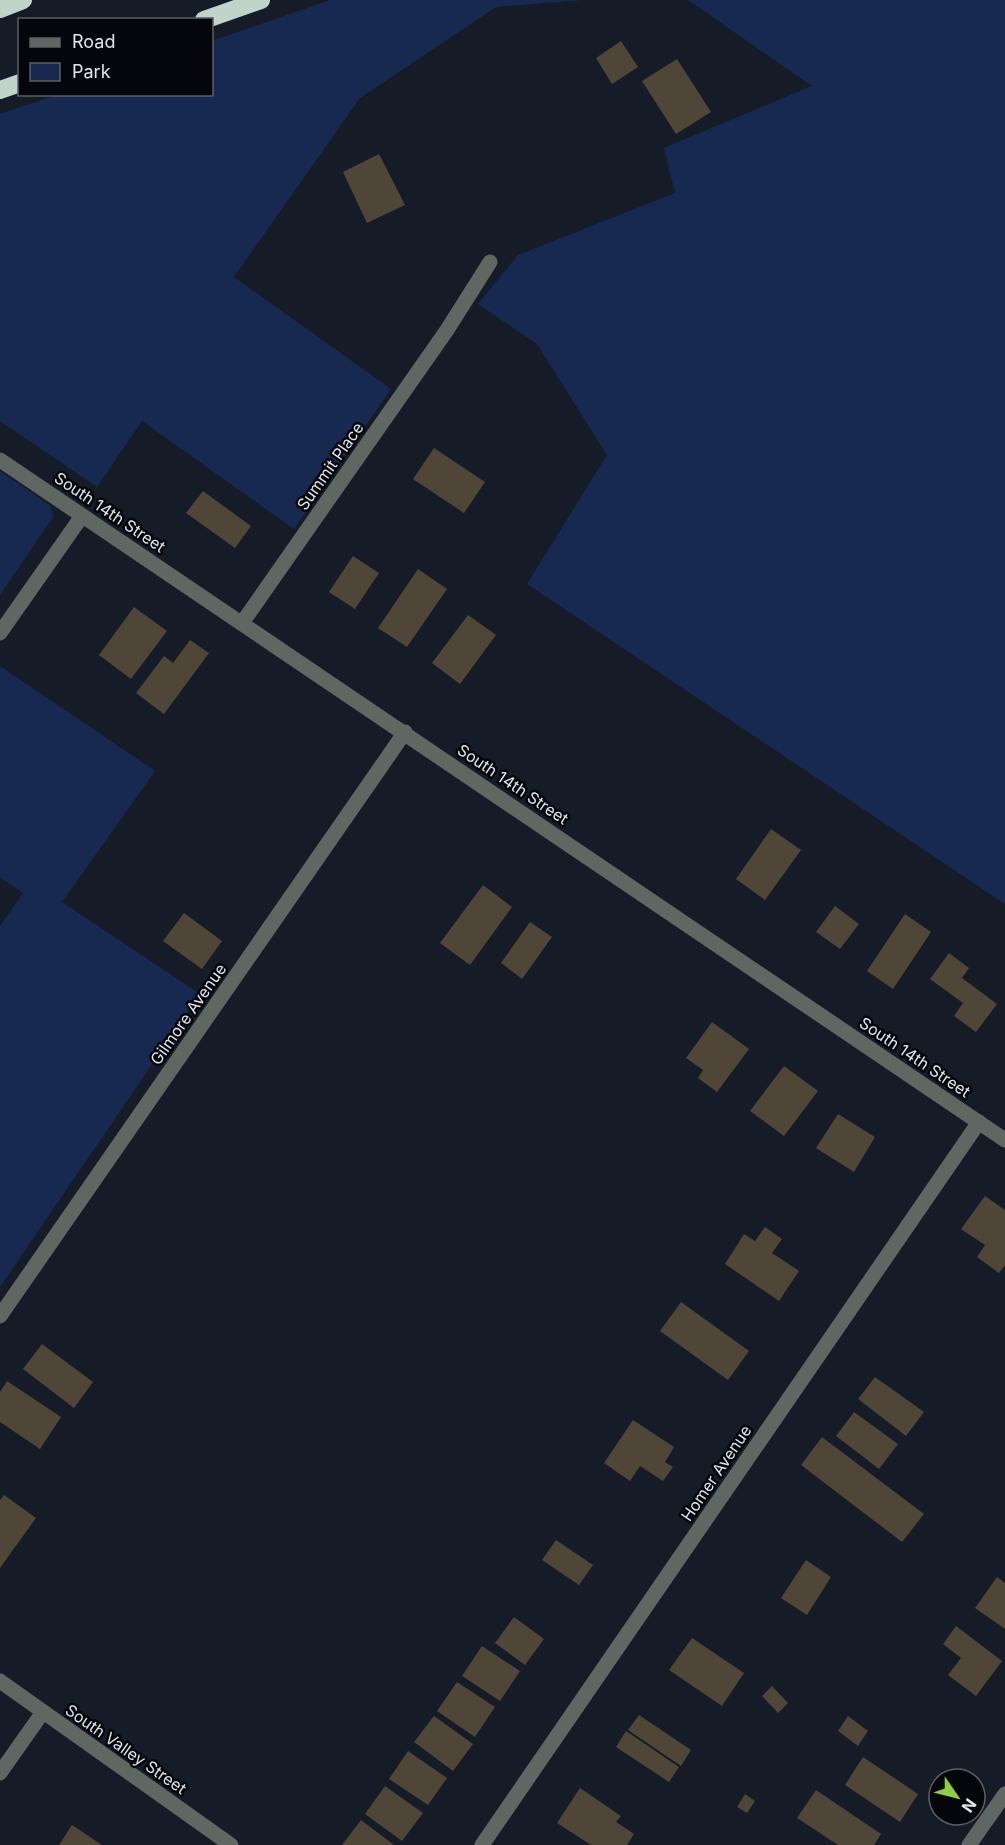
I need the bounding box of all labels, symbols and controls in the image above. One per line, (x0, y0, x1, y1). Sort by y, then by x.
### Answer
legend (18, 18, 213, 96)
text: Road (72, 31, 115, 52)
text: Park (72, 61, 111, 82)
street label: Summit Place (292, 418, 368, 514)
street label: South 14th Street (51, 467, 169, 557)
street label: South 14th Street (454, 739, 572, 829)
street label: Gilmore Avenue (146, 959, 230, 1069)
street label: South 14th Street (856, 1012, 974, 1102)
street label: Homer Avenue (677, 1421, 755, 1525)
street label: South Valley Street (62, 1700, 190, 1798)
north arrow (927, 1767, 987, 1827)
text: N (958, 1795, 981, 1816)

